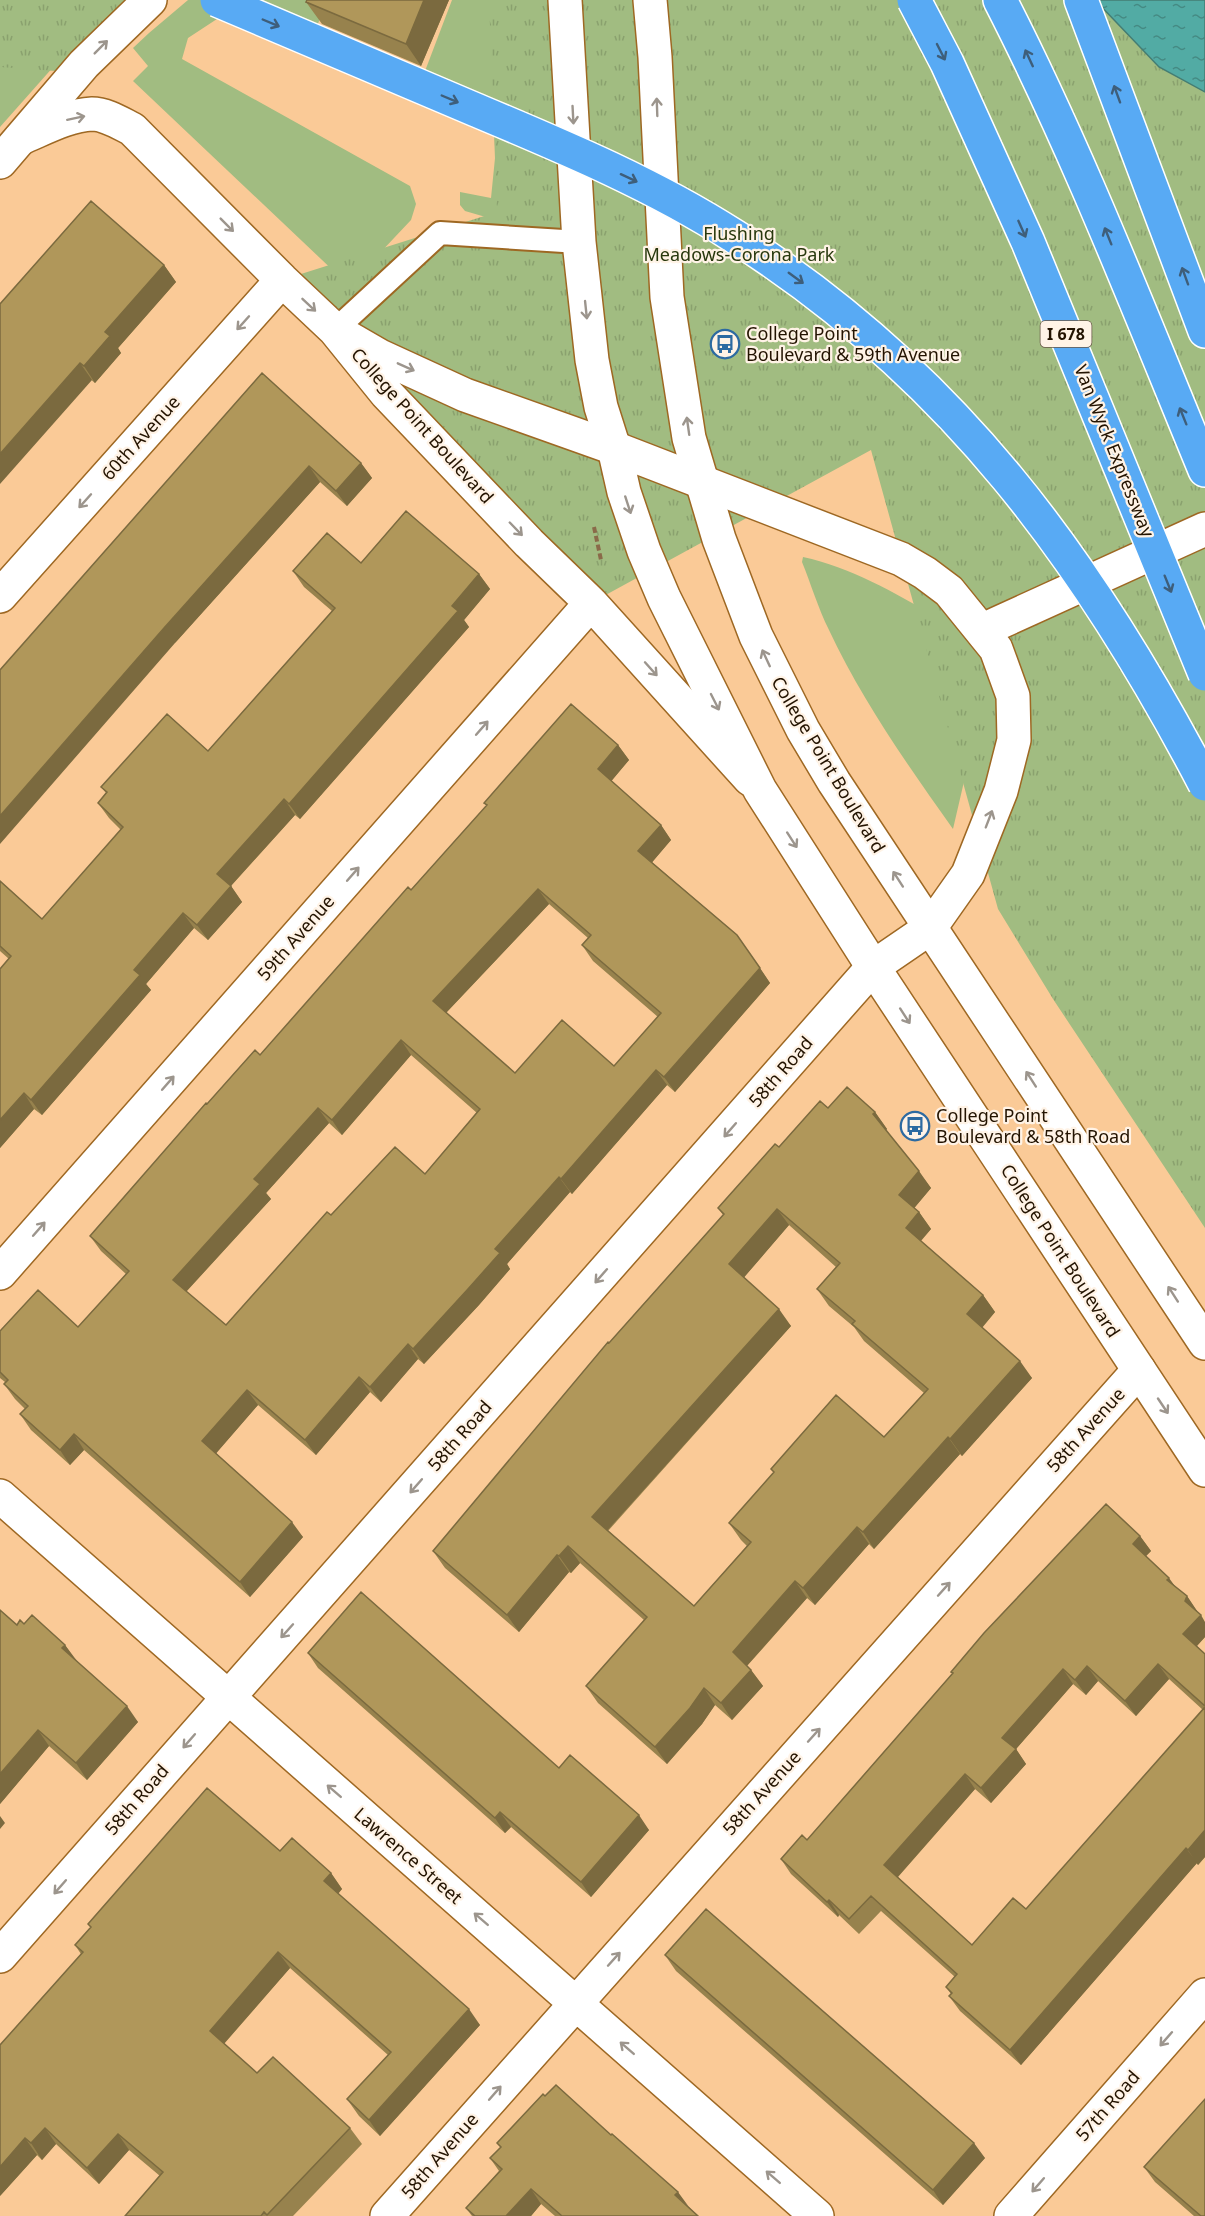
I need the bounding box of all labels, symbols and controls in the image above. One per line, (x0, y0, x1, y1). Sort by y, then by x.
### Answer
one-way arrow (261, 18, 279, 29)
one-way arrow (94, 39, 109, 54)
one-way arrow (935, 43, 947, 60)
one-way arrow (1022, 50, 1034, 68)
one-way arrow (1110, 85, 1121, 103)
one-way arrow (441, 94, 459, 105)
one-way arrow (652, 98, 663, 118)
one-way arrow (567, 105, 578, 124)
one-way arrow (66, 111, 85, 123)
one-way arrow (619, 172, 637, 184)
one-way arrow (220, 218, 235, 232)
one-way arrow (1017, 220, 1029, 238)
park label: Flushing Meadows-Corona Park (644, 221, 835, 266)
one-way arrow (1102, 227, 1113, 246)
one-way arrow (1178, 268, 1189, 286)
one-way arrow (787, 272, 803, 284)
one-way arrow (301, 298, 316, 312)
one-way arrow (581, 299, 592, 319)
one-way arrow (236, 316, 250, 331)
place label: College Point Boulevard & 59th Avenue (746, 321, 960, 366)
road number: I 678 (1040, 321, 1092, 347)
bus stop icon: College Point Boulevard & 59th Avenue (709, 328, 741, 360)
street label: College Point Boulevard (346, 342, 499, 508)
street label: Van Wyck Expressway (1069, 361, 1161, 541)
one-way arrow (396, 362, 414, 374)
street label: 60th Avenue (96, 390, 185, 485)
one-way arrow (1177, 408, 1188, 426)
one-way arrow (682, 417, 693, 437)
one-way arrow (78, 493, 92, 508)
one-way arrow (624, 495, 635, 513)
one-way arrow (508, 521, 523, 536)
one-way arrow (1163, 575, 1174, 593)
one-way arrow (760, 649, 772, 667)
one-way arrow (644, 661, 658, 676)
street label: College Point Boulevard (767, 672, 891, 857)
one-way arrow (709, 693, 721, 710)
one-way arrow (475, 721, 489, 736)
one-way arrow (985, 811, 996, 829)
one-way arrow (786, 831, 798, 848)
one-way arrow (346, 867, 360, 882)
one-way arrow (892, 872, 904, 888)
street label: 59th Avenue (251, 889, 339, 985)
one-way arrow (899, 1007, 912, 1024)
street label: 58th Road (743, 1031, 818, 1112)
one-way arrow (1024, 1071, 1036, 1088)
one-way arrow (161, 1076, 175, 1091)
place label: College Point Boulevard & 58th Road (936, 1103, 1130, 1148)
bus stop icon: College Point Boulevard & 58th Road (899, 1110, 931, 1142)
one-way arrow (723, 1122, 737, 1137)
street label: College Point Boulevard (996, 1159, 1126, 1342)
one-way arrow (32, 1222, 46, 1237)
one-way arrow (594, 1268, 608, 1283)
one-way arrow (1167, 1287, 1179, 1303)
street label: 58th Avenue (1041, 1382, 1130, 1477)
street label: 58th Road (422, 1395, 497, 1476)
one-way arrow (1157, 1398, 1169, 1414)
one-way arrow (410, 1478, 423, 1494)
one-way arrow (937, 1582, 951, 1597)
one-way arrow (280, 1624, 294, 1639)
one-way arrow (807, 1728, 821, 1743)
one-way arrow (182, 1733, 196, 1748)
street label: 58th Avenue (717, 1745, 806, 1840)
street label: 58th Road (99, 1759, 174, 1840)
one-way arrow (327, 1784, 342, 1798)
street label: Lawrence Street (350, 1802, 468, 1909)
one-way arrow (53, 1880, 67, 1895)
one-way arrow (474, 1912, 489, 1926)
one-way arrow (607, 1952, 621, 1967)
one-way arrow (1159, 2031, 1173, 2046)
one-way arrow (620, 2041, 635, 2055)
street label: 57th Road (1070, 2065, 1145, 2146)
one-way arrow (488, 2086, 502, 2101)
street label: 58th Avenue (395, 2107, 483, 2203)
one-way arrow (766, 2170, 781, 2184)
one-way arrow (1031, 2177, 1045, 2193)

